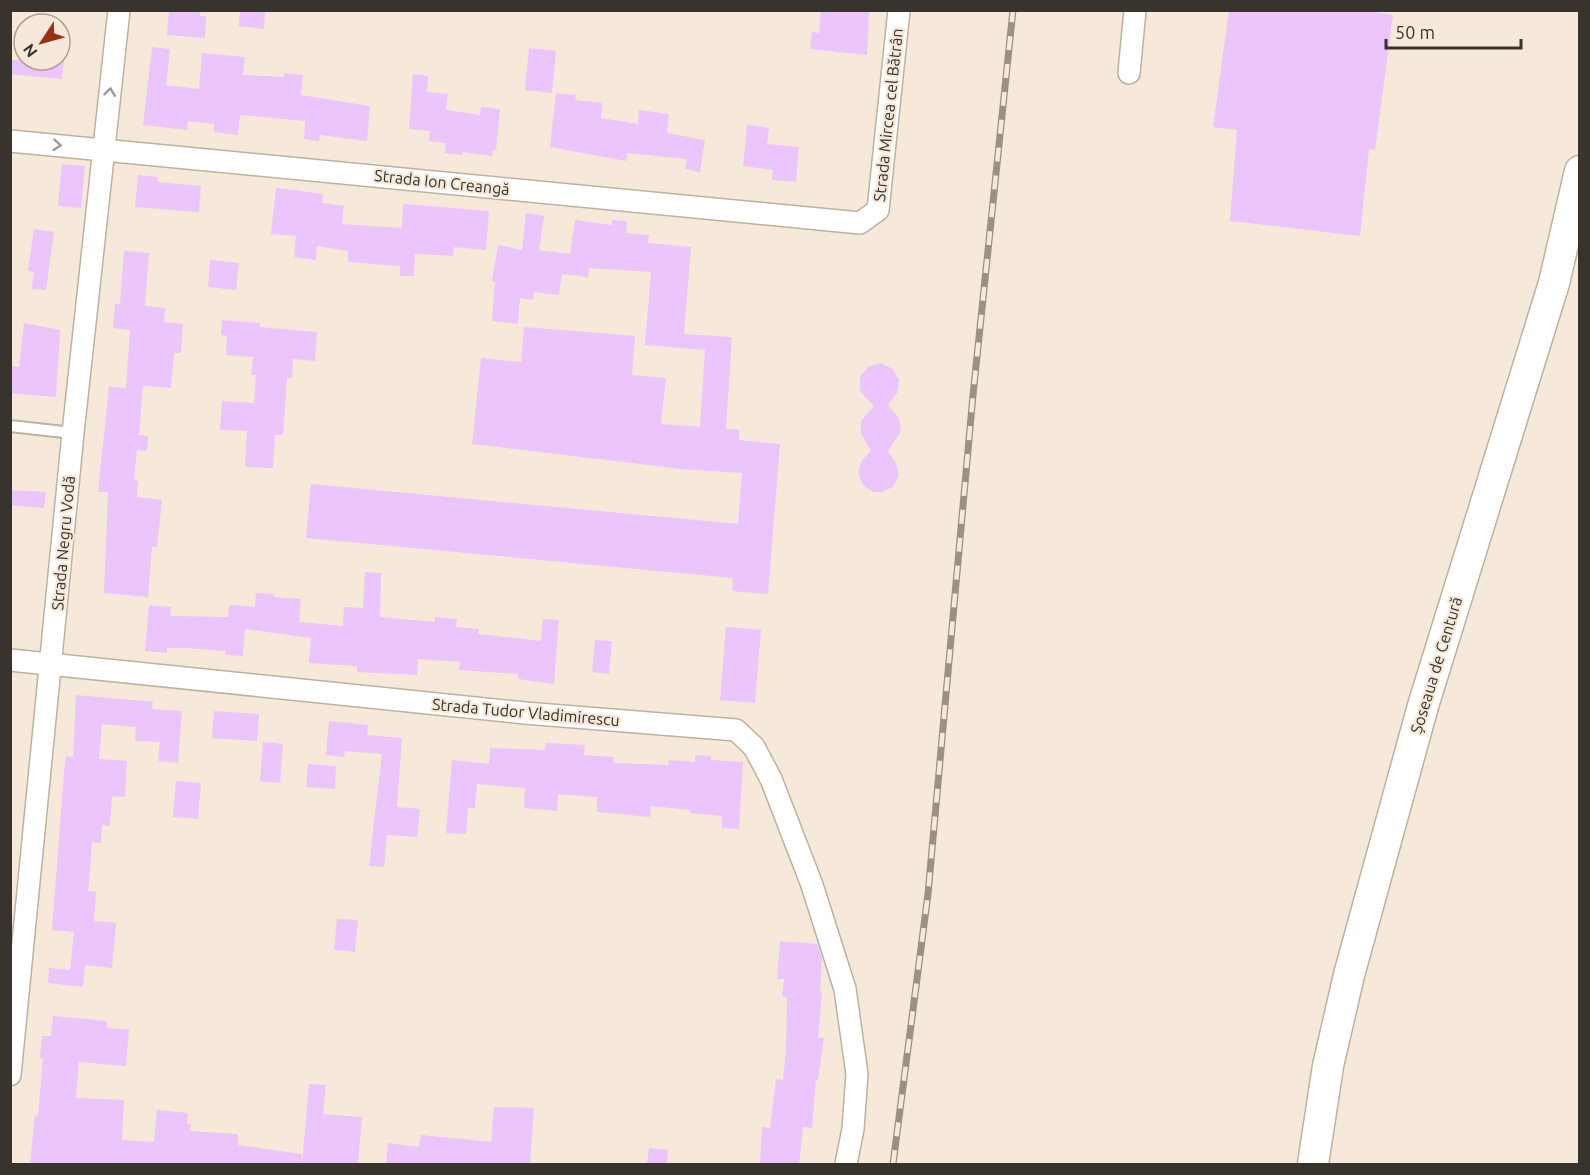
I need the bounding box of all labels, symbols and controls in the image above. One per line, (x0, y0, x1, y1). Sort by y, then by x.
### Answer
north arrow (12, 12, 72, 72)
scale bar (1386, 12, 1521, 50)
text: 50 m (1395, 22, 1435, 42)
street label: Strada Mircea cel Bătrân (870, 27, 906, 203)
text: N (19, 41, 41, 61)
one-way arrow (103, 87, 116, 96)
one-way arrow (52, 138, 61, 151)
street label: Strada Ion Creangă (373, 166, 511, 198)
street label: Strada Negru Vodă (48, 475, 78, 611)
street label: Șoseaua de Centură (1407, 594, 1465, 736)
street label: Strada Tudor Vladimirescu (431, 695, 621, 729)

